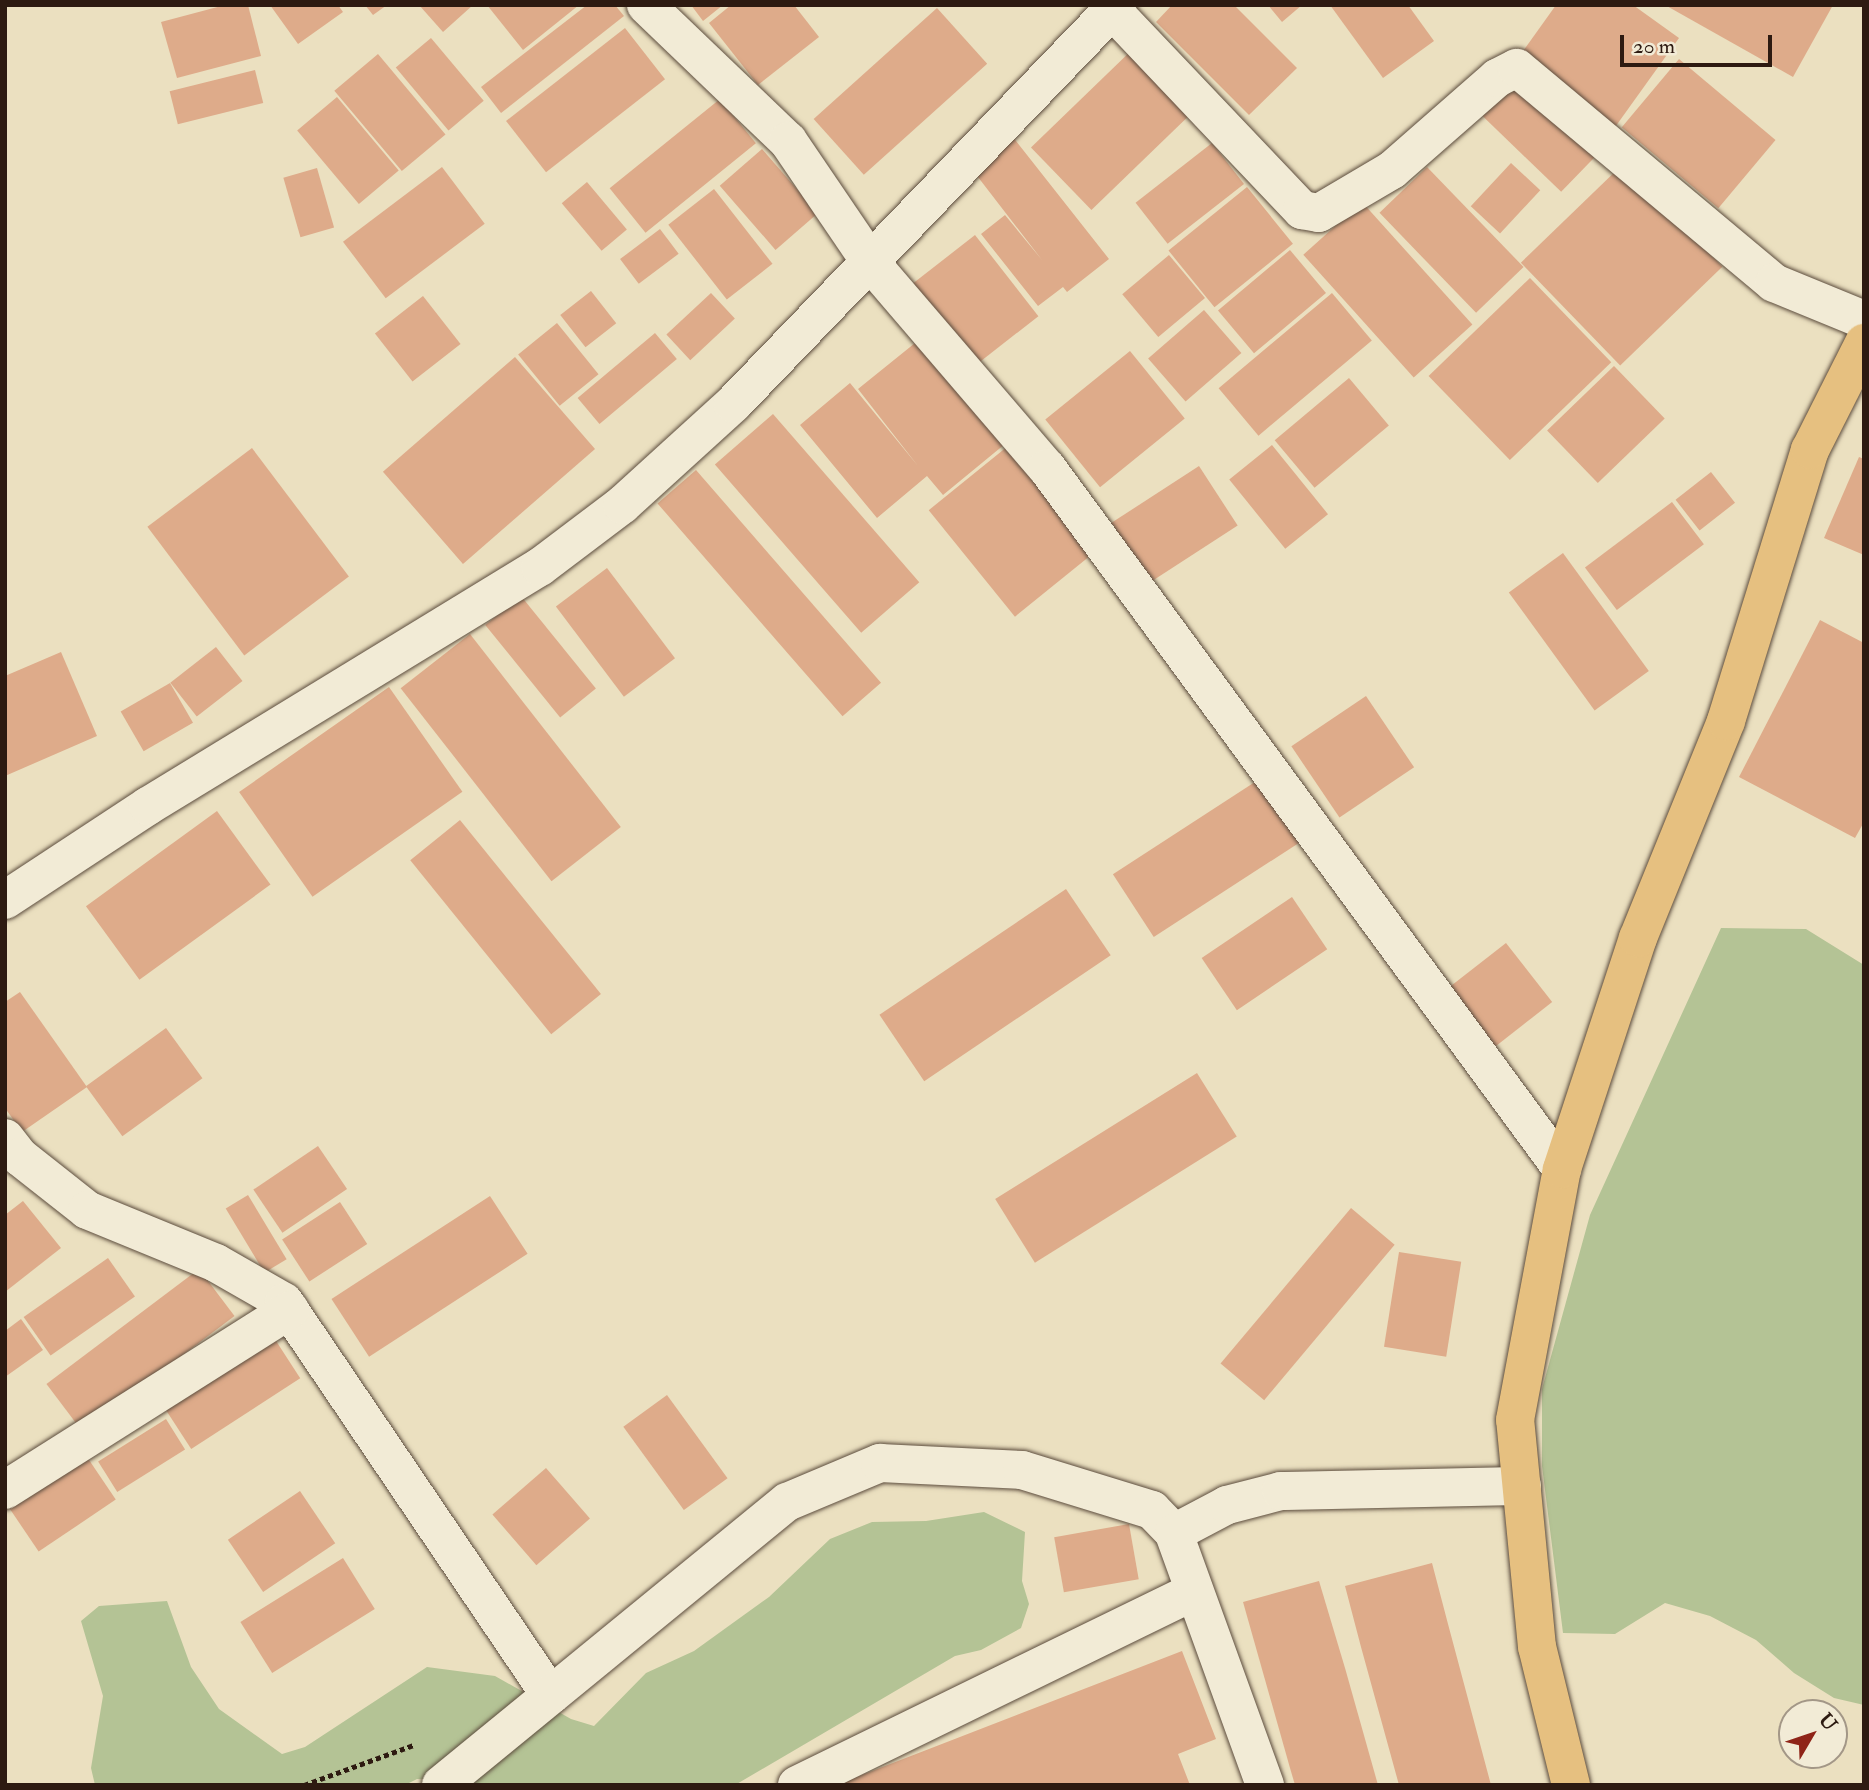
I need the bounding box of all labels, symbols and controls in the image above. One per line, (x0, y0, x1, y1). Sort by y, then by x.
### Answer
scale bar (1624, 21, 1776, 65)
text: 20 m (1633, 33, 1675, 60)
north arrow (1778, 1699, 1848, 1769)
text: U (1813, 1708, 1842, 1736)

